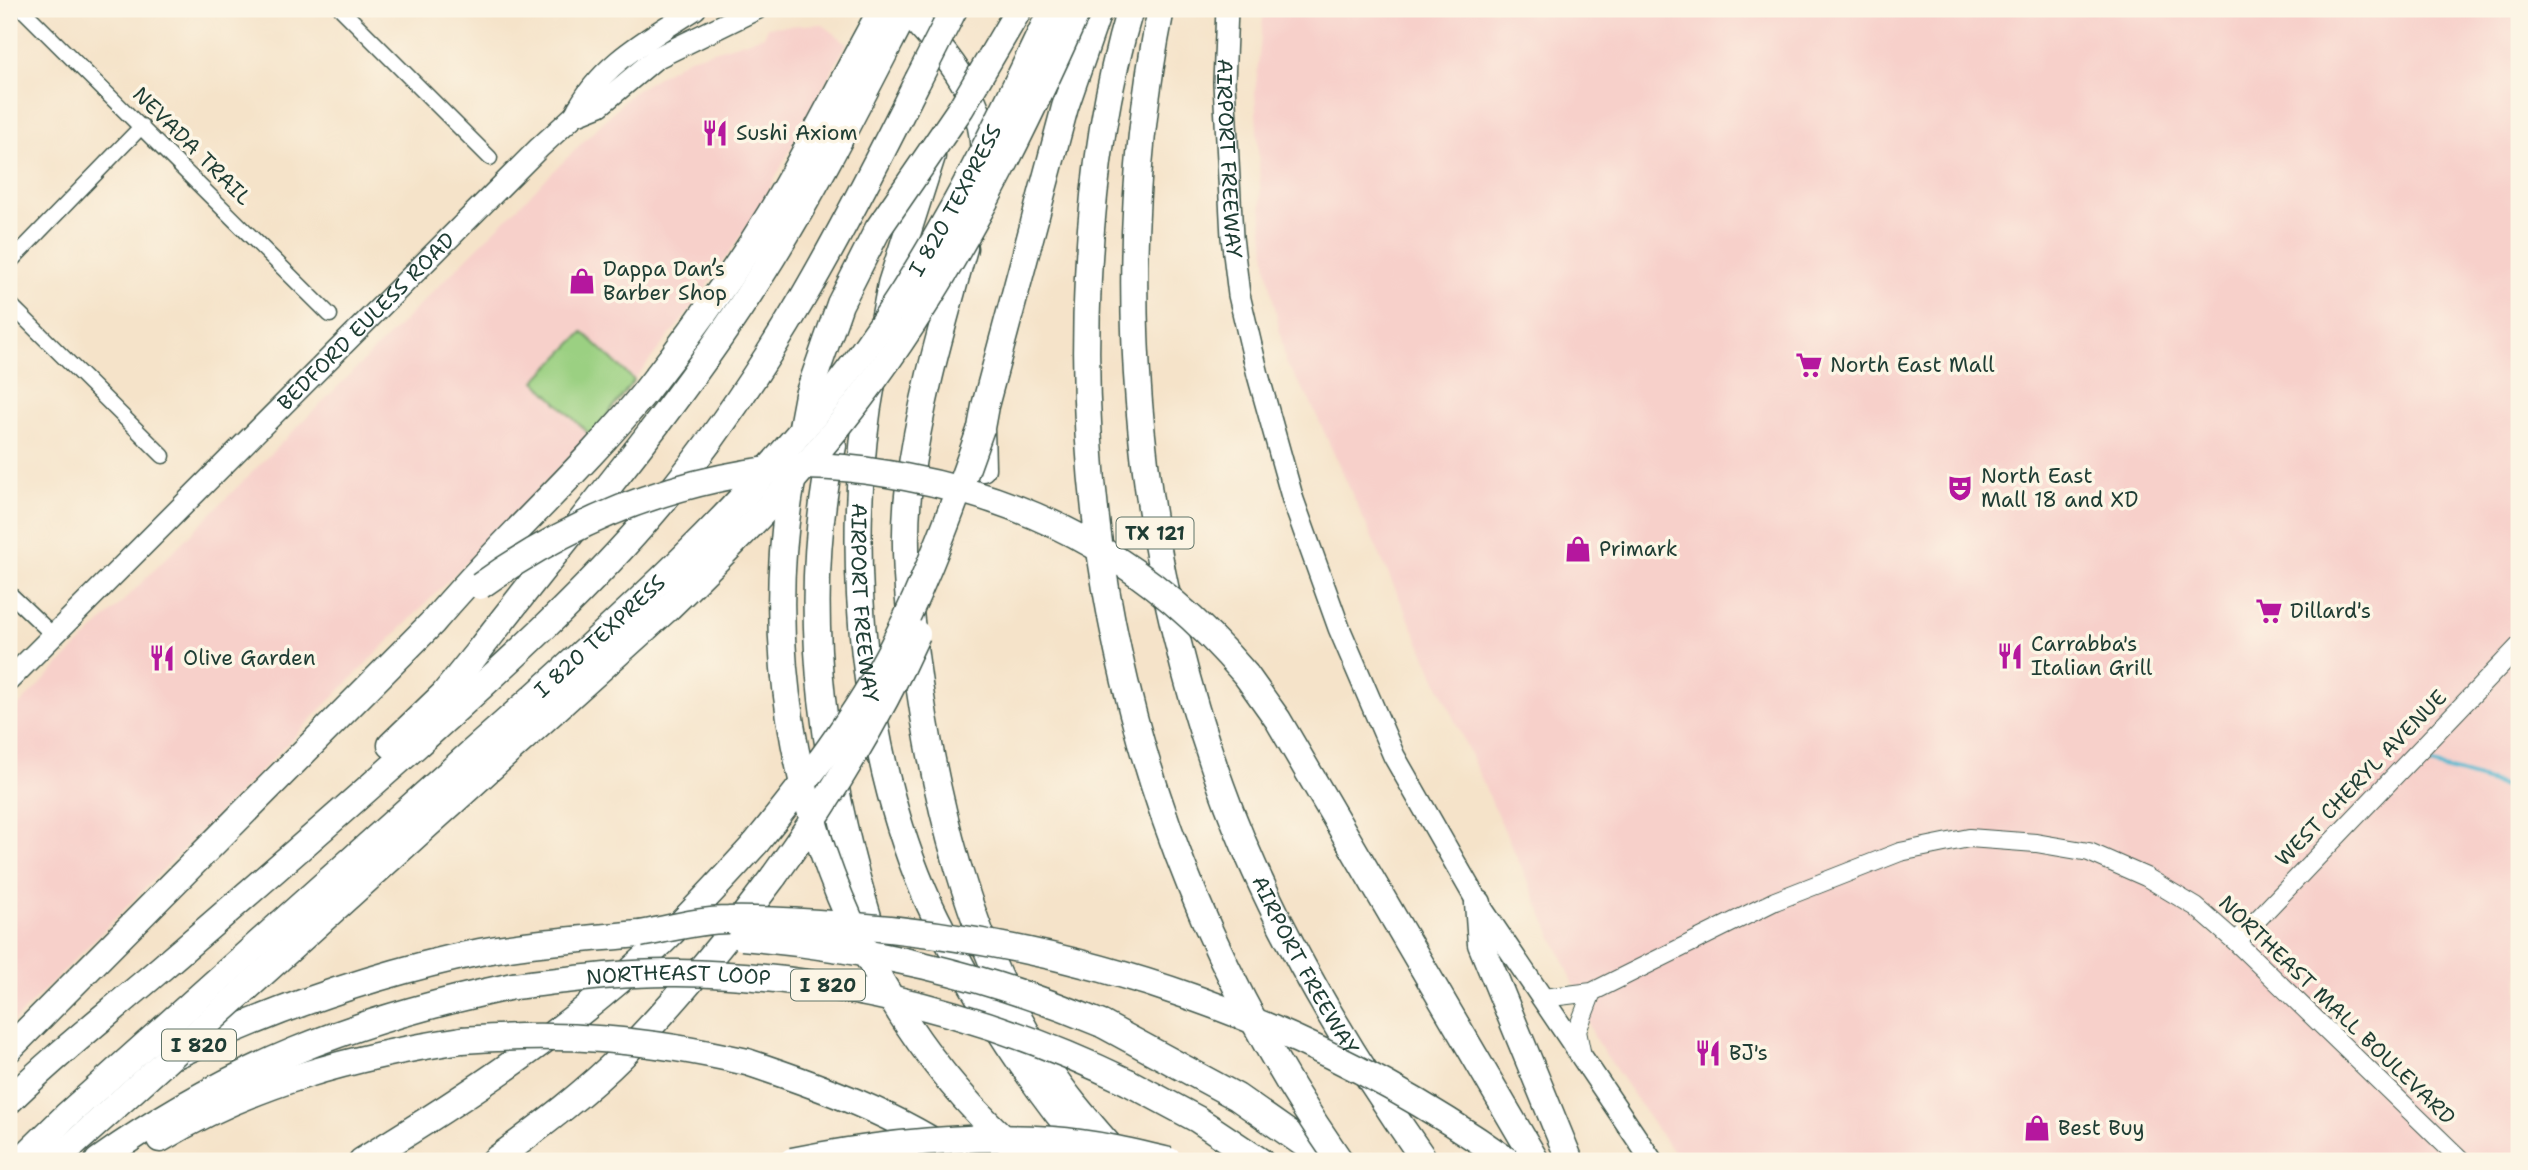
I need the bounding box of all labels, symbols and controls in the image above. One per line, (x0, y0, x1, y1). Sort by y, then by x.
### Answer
street label: AIRPORT FREEWAY (1210, 58, 1249, 261)
street label: NEVADA TRAIL (127, 81, 258, 212)
restaurant icon: Sushi Axiom (700, 118, 730, 148)
place label: Sushi Axiom (736, 119, 858, 147)
street label: I 820 TEXPRESS (902, 120, 1008, 281)
street label: BEDFORD EULESS ROAD (271, 226, 461, 417)
place label: Dappa Dan’s Barber Shop (603, 255, 727, 307)
shop icon: Dappa Dan’s Barber Shop (567, 266, 597, 296)
supermarket icon: North East Mall (1794, 350, 1824, 380)
place label: North East Mall (1830, 351, 1995, 379)
place label: North East Mall 18 and XD (1981, 462, 2138, 514)
theatre icon: North East Mall 18 and XD (1945, 473, 1975, 503)
street label: AIRPORT FREEWAY (844, 503, 885, 705)
road number: TX 121 (1116, 518, 1194, 548)
shop icon: Primark (1563, 534, 1593, 564)
place label: Primark (1599, 535, 1678, 563)
street label: I 820 TEXPRESS (528, 569, 672, 704)
supermarket icon: Dillard's (2254, 596, 2284, 626)
place label: Dillard's (2290, 597, 2371, 625)
place label: Carrabba's Italian Grill (2031, 630, 2153, 682)
restaurant icon: Carrabba's Italian Grill (1995, 641, 2025, 671)
restaurant icon: Olive Garden (147, 643, 177, 673)
place label: Olive Garden (183, 644, 316, 672)
street label: WEST CHERYL AVENUE (2269, 684, 2453, 872)
street label: AIRPORT FREEWAY (1245, 871, 1365, 1061)
street label: NORTHEAST MALL BOULEVARD (2213, 889, 2461, 1131)
street label: NORTHEAST LOOP (585, 959, 772, 992)
road number: I 820 (791, 970, 865, 1001)
road number: I 820 (162, 1030, 236, 1060)
restaurant icon: BJ's (1693, 1038, 1723, 1068)
place label: BJ's (1729, 1039, 1768, 1067)
shop icon: Best Buy (2022, 1113, 2052, 1143)
place label: Best Buy (2058, 1114, 2145, 1142)

